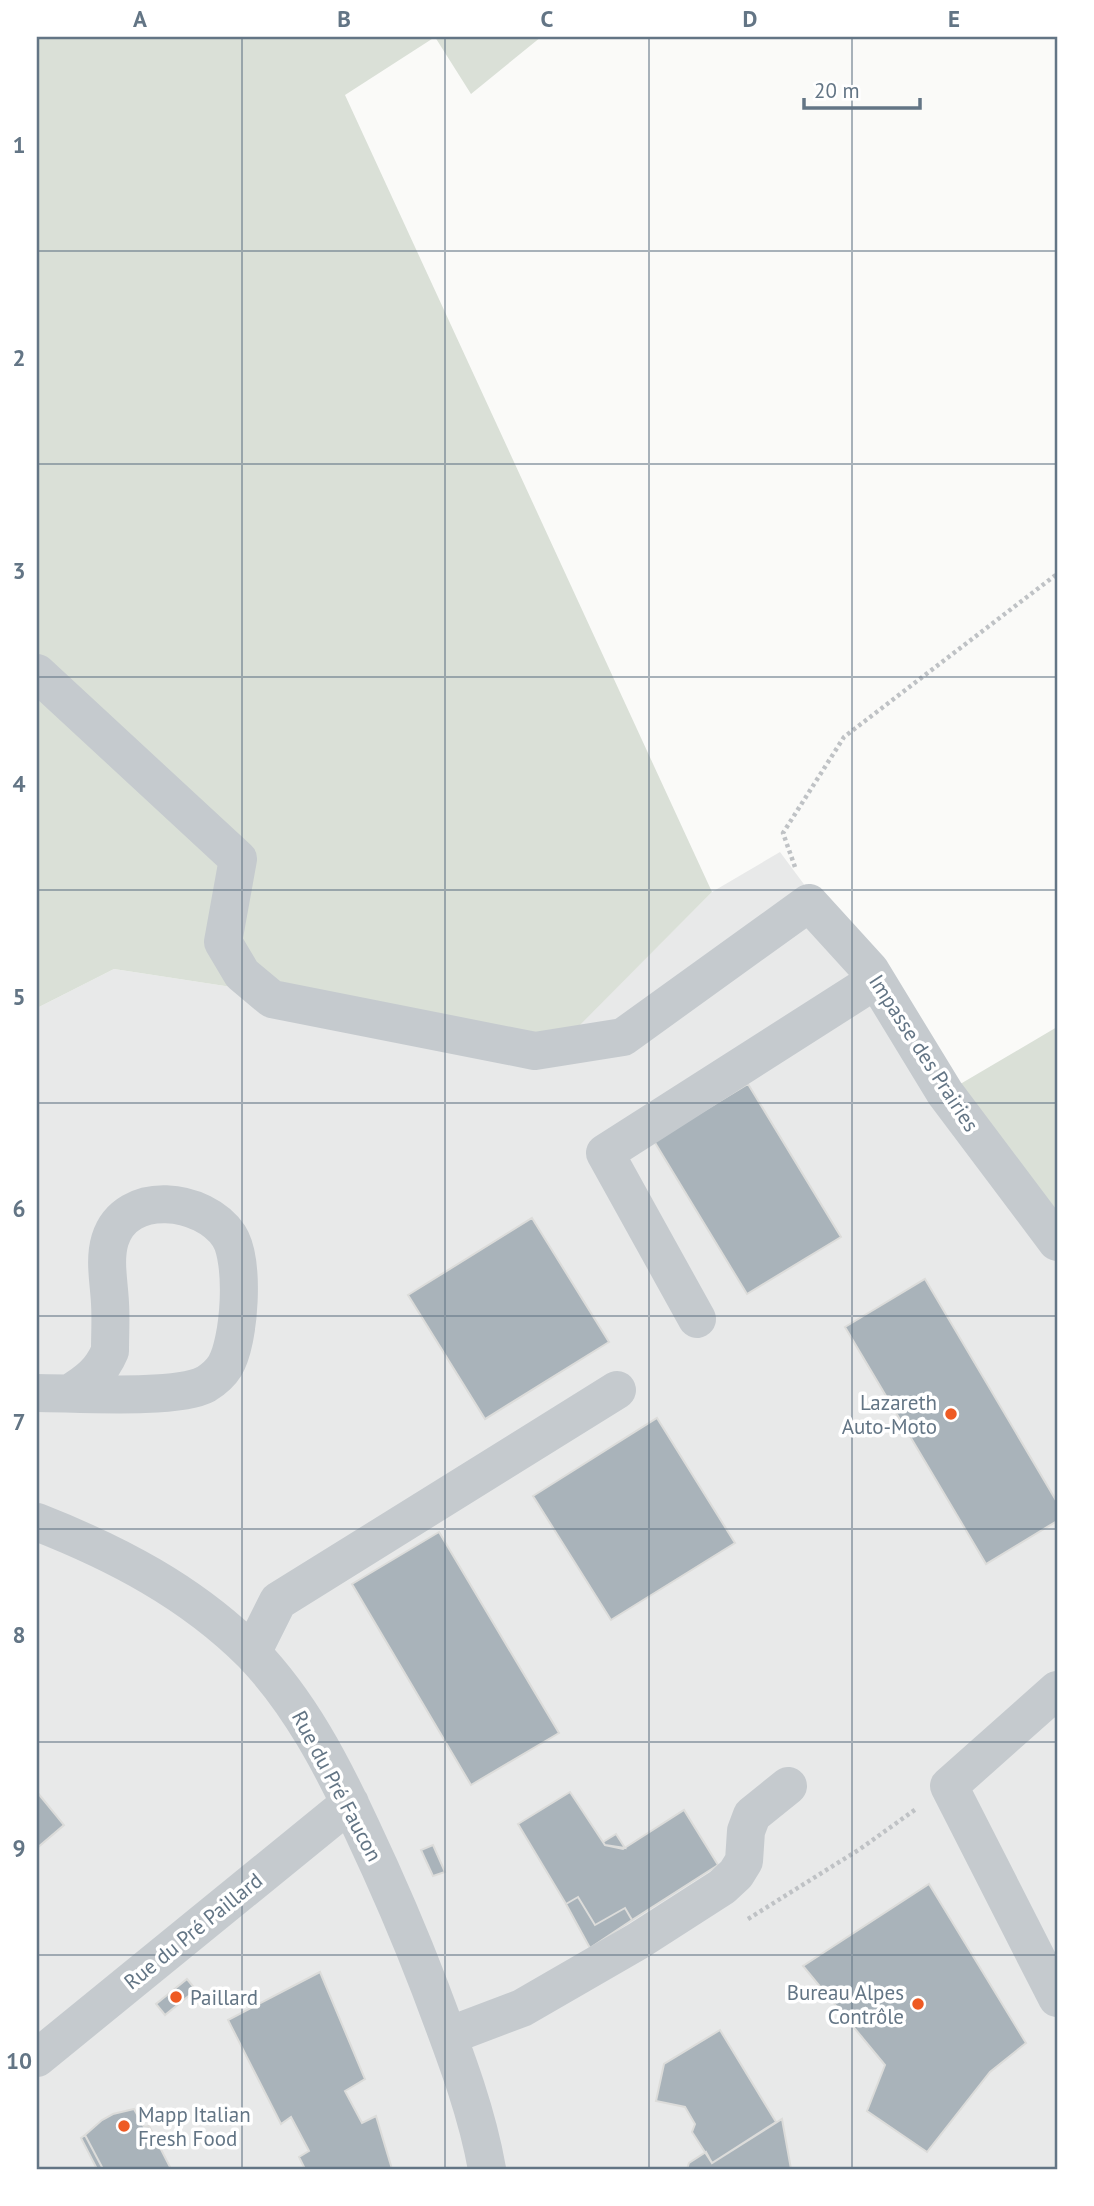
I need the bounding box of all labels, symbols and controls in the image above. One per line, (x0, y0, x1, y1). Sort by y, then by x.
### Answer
text: A (133, 4, 147, 33)
text: B (337, 4, 351, 33)
text: C (541, 4, 554, 33)
text: D (743, 4, 757, 33)
text: E (948, 4, 960, 33)
scale bar (804, 66, 919, 110)
text: 20 m (814, 77, 860, 104)
text: 1 (12, 130, 26, 159)
text: 2 (12, 343, 26, 372)
text: 3 (12, 556, 26, 585)
text: 4 (12, 769, 26, 798)
street label: Impasse des Prairies (863, 969, 985, 1137)
text: 5 (12, 982, 26, 1011)
text: 6 (12, 1194, 26, 1223)
place label: Lazareth Auto-Moto (842, 1389, 937, 1440)
marker: Lazareth Auto-Moto (943, 1406, 959, 1422)
text: 7 (12, 1407, 26, 1436)
text: 8 (12, 1620, 26, 1649)
street label: Rue du Pré Faucon (286, 1706, 388, 1866)
text: 9 (12, 1833, 26, 1862)
street label: Rue du Pré Paillard (118, 1867, 268, 1995)
place label: Bureau Alpes Contrôle (787, 1979, 904, 2030)
place label: Paillard (190, 1984, 258, 2011)
marker: Paillard (168, 1989, 184, 2005)
marker: Bureau Alpes Contrôle (910, 1996, 926, 2012)
text: 10 (6, 2046, 32, 2075)
place label: Mapp Italian Fresh Food (138, 2101, 251, 2152)
marker: Mapp Italian Fresh Food (116, 2118, 132, 2134)

